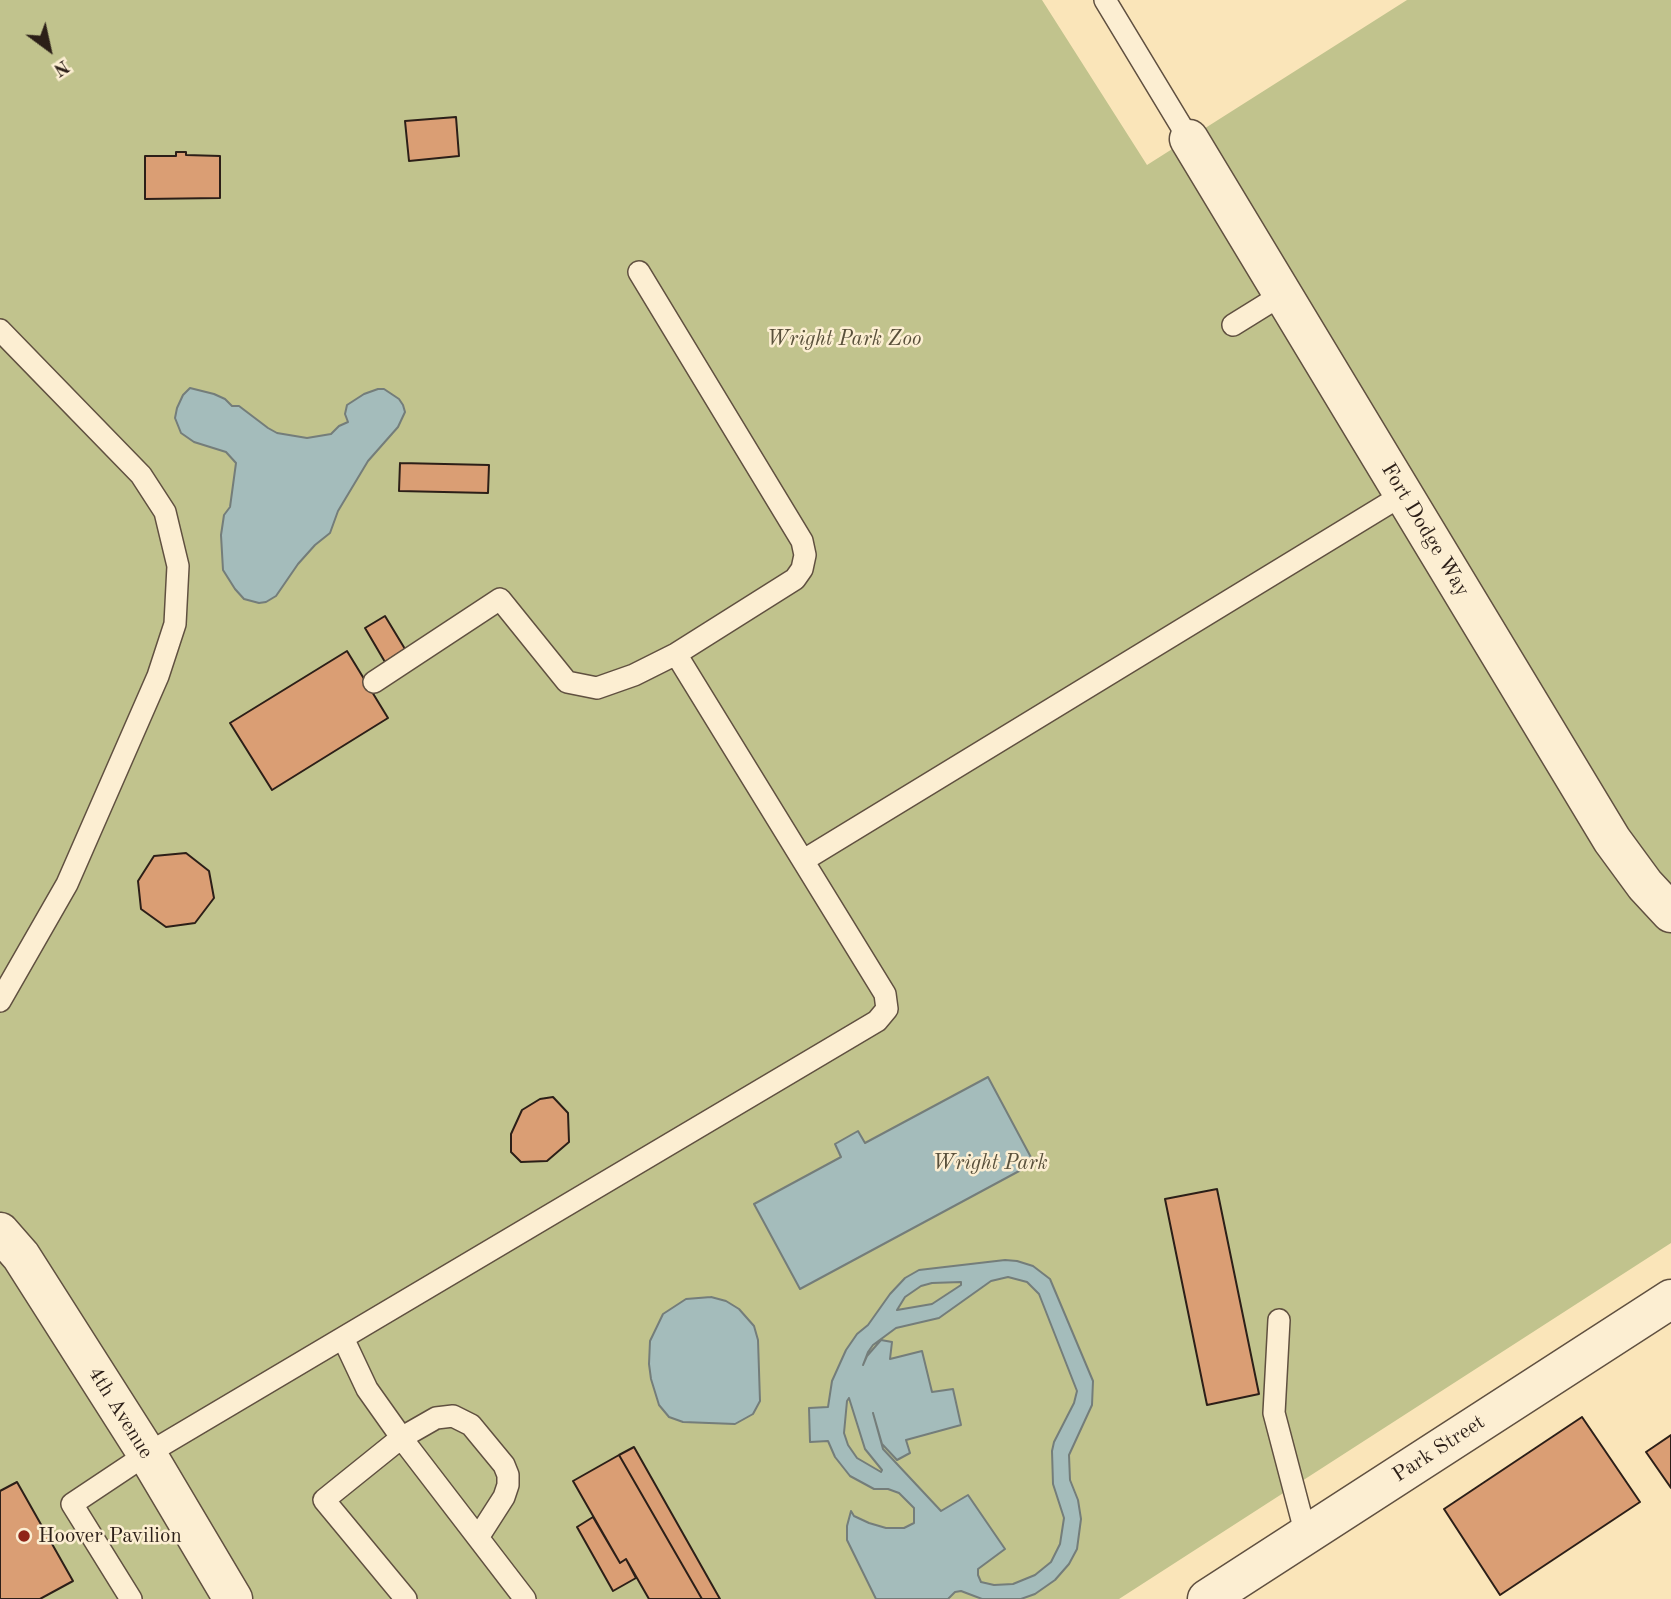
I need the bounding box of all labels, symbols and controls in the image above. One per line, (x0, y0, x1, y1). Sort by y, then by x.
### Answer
north arrow (14, 14, 84, 84)
text: N (49, 55, 72, 79)
park label: Wright Park Zoo (766, 326, 922, 352)
street label: Fort Dodge Way (1375, 459, 1475, 601)
park label: Wright Park (932, 1150, 1048, 1176)
street label: 4th Avenue (82, 1362, 158, 1464)
street label: Park Street (1388, 1410, 1490, 1488)
place label: Hoover Pavilion (38, 1523, 182, 1549)
marker: Hoover Pavilion (16, 1528, 32, 1544)

